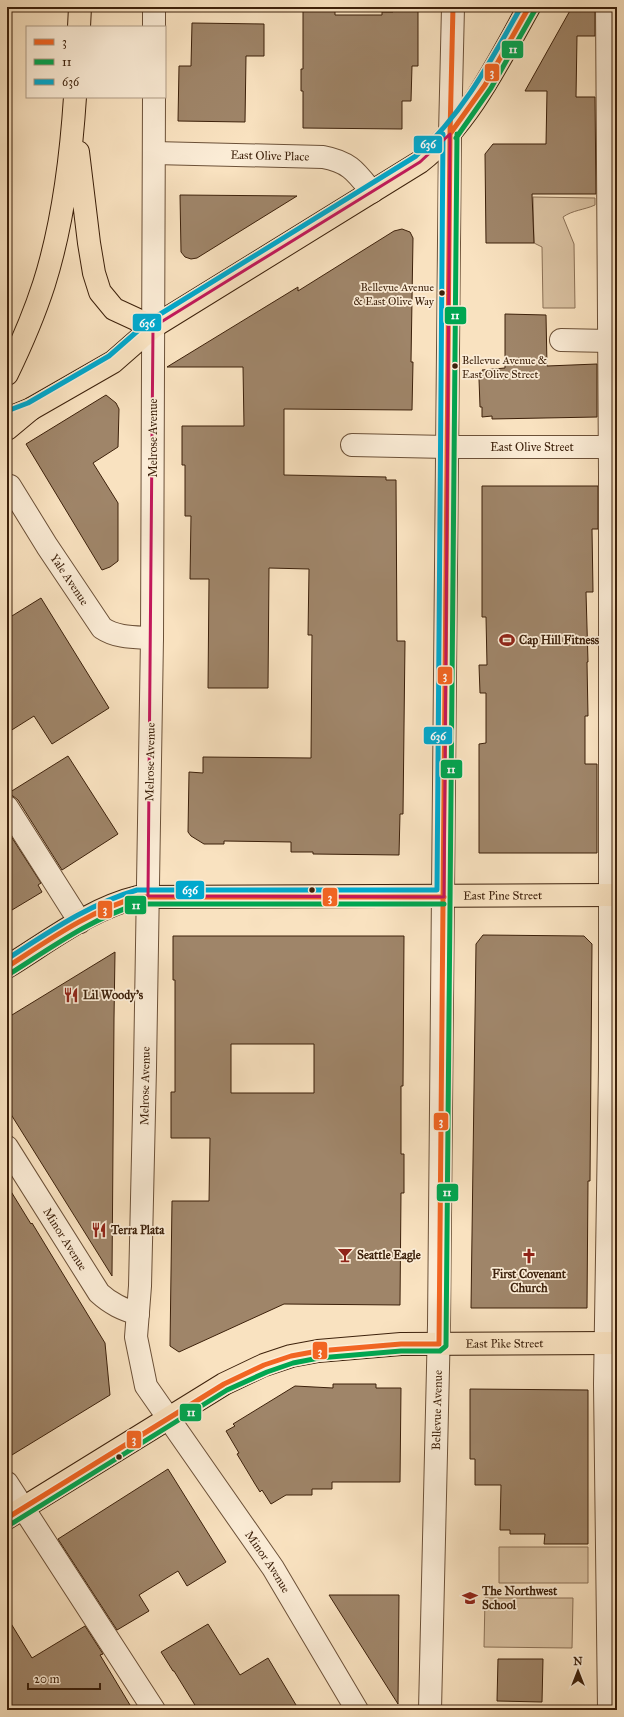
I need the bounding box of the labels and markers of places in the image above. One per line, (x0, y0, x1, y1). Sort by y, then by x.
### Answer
place label: Bellevue Avenue & East Olive Way (354, 281, 435, 308)
marker: Bellevue Avenue & East Olive Way (437, 288, 447, 298)
place label: Bellevue Avenue & East Olive Street (462, 354, 547, 381)
marker: Bellevue Avenue & East Olive Street (450, 361, 460, 371)
sports icon: Cap Hill Fitness (498, 631, 516, 649)
place label: Cap Hill Fitness (519, 633, 600, 648)
unlabelled marker (307, 885, 317, 895)
restaurant icon: Lil Woody's (62, 986, 80, 1004)
place label: Lil Woody's (83, 988, 144, 1003)
restaurant icon: Terra Plata (90, 1221, 108, 1239)
place label: Terra Plata (110, 1223, 165, 1237)
bar icon: Seattle Eagle (336, 1246, 354, 1264)
church icon: First Covenant Church (520, 1247, 538, 1265)
place label: Seattle Eagle (357, 1248, 421, 1263)
place label: First Covenant Church (492, 1267, 567, 1295)
unlabelled marker (114, 1452, 124, 1462)
place label: The Northwest School (481, 1584, 558, 1612)
school or university icon: The Northwest School (461, 1589, 479, 1607)

